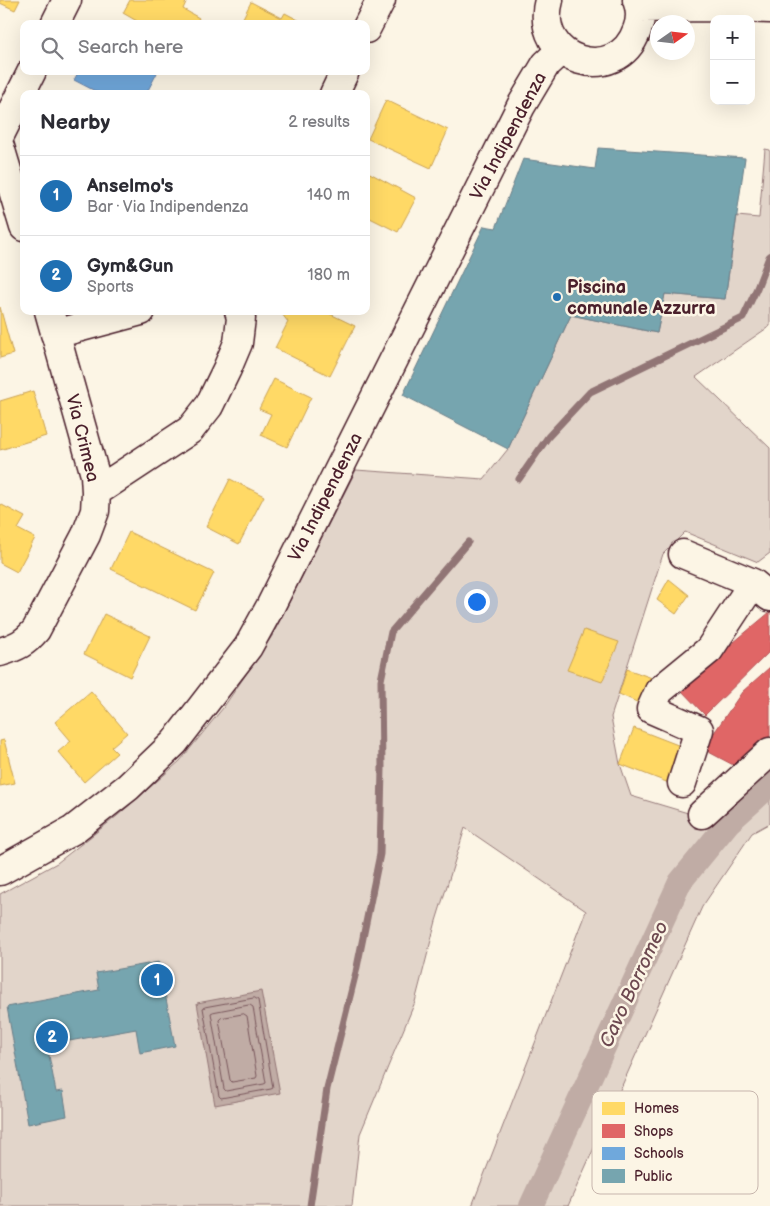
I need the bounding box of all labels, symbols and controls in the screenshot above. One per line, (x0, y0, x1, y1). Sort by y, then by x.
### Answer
north arrow (650, 15, 695, 60)
map controls (710, 15, 755, 105)
button: + (710, 15, 755, 60)
search box (20, 20, 370, 75)
icon: search (38, 34, 66, 62)
text: Search here (78, 36, 183, 59)
button: − (710, 60, 755, 105)
street label: Via Indipendenza (466, 69, 551, 204)
text: Nearby (40, 110, 110, 135)
text: 2 results (288, 113, 350, 132)
text: Anselmo's (87, 175, 173, 198)
text: 1 (53, 186, 59, 205)
text: 140 m (307, 186, 350, 205)
text: Bar · Via Indipendenza (87, 198, 249, 217)
text: Gym&Gun (87, 255, 174, 278)
text: 2 (51, 266, 61, 285)
text: 180 m (308, 266, 350, 285)
place label: Piscina comunale Azzurra (567, 277, 716, 319)
text: Sports (87, 278, 134, 297)
marker: Piscina comunale Azzurra (551, 291, 563, 303)
street label: Via Crimea (61, 392, 104, 484)
street label: Via Indipendenza (284, 429, 367, 565)
your location (464, 589, 490, 615)
water label: Cavo Borromeo (595, 918, 674, 1051)
pin: 1 (141, 961, 173, 999)
pin: 2 (36, 1018, 68, 1056)
legend (592, 1091, 758, 1194)
text: Homes (634, 1100, 679, 1117)
text: Shops (634, 1123, 673, 1140)
text: Schools (634, 1145, 684, 1162)
text: Public (634, 1168, 672, 1185)

